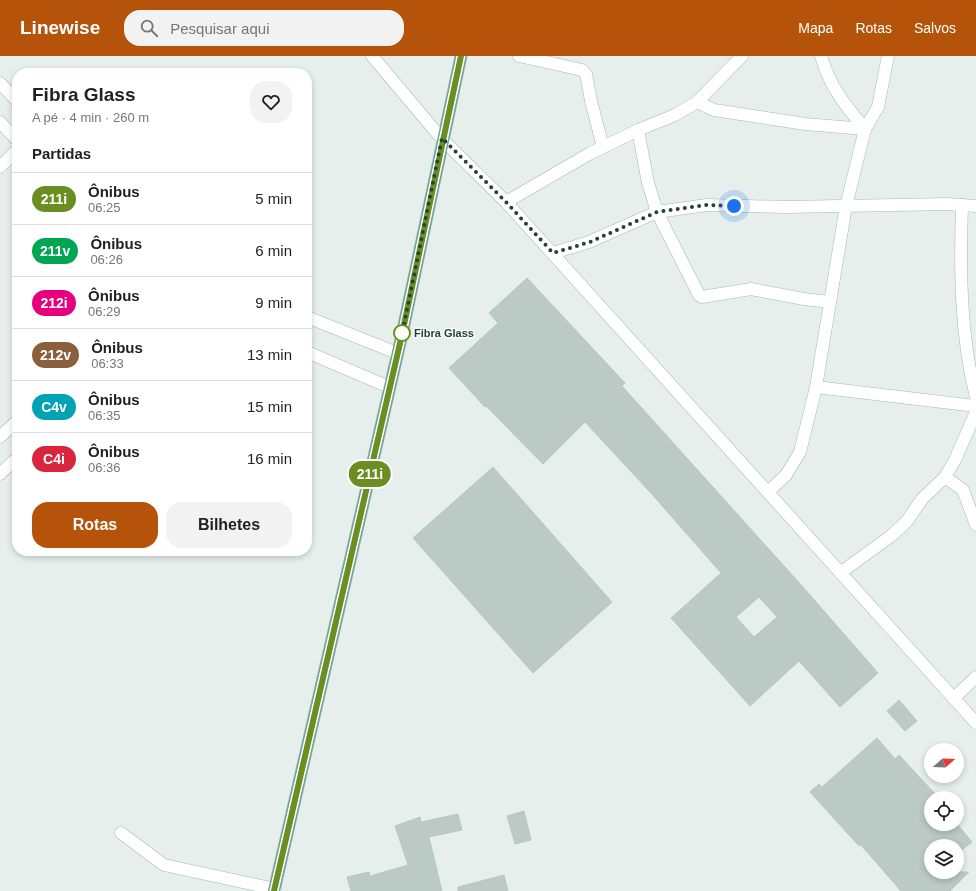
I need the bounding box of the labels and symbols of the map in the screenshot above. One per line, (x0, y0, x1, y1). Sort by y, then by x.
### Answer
your location (724, 196, 744, 216)
marker: Fibra Glass (393, 324, 411, 342)
place label: Fibra Glass (414, 327, 474, 339)
line badge: 211i (342, 461, 398, 487)
north arrow (924, 743, 964, 783)

